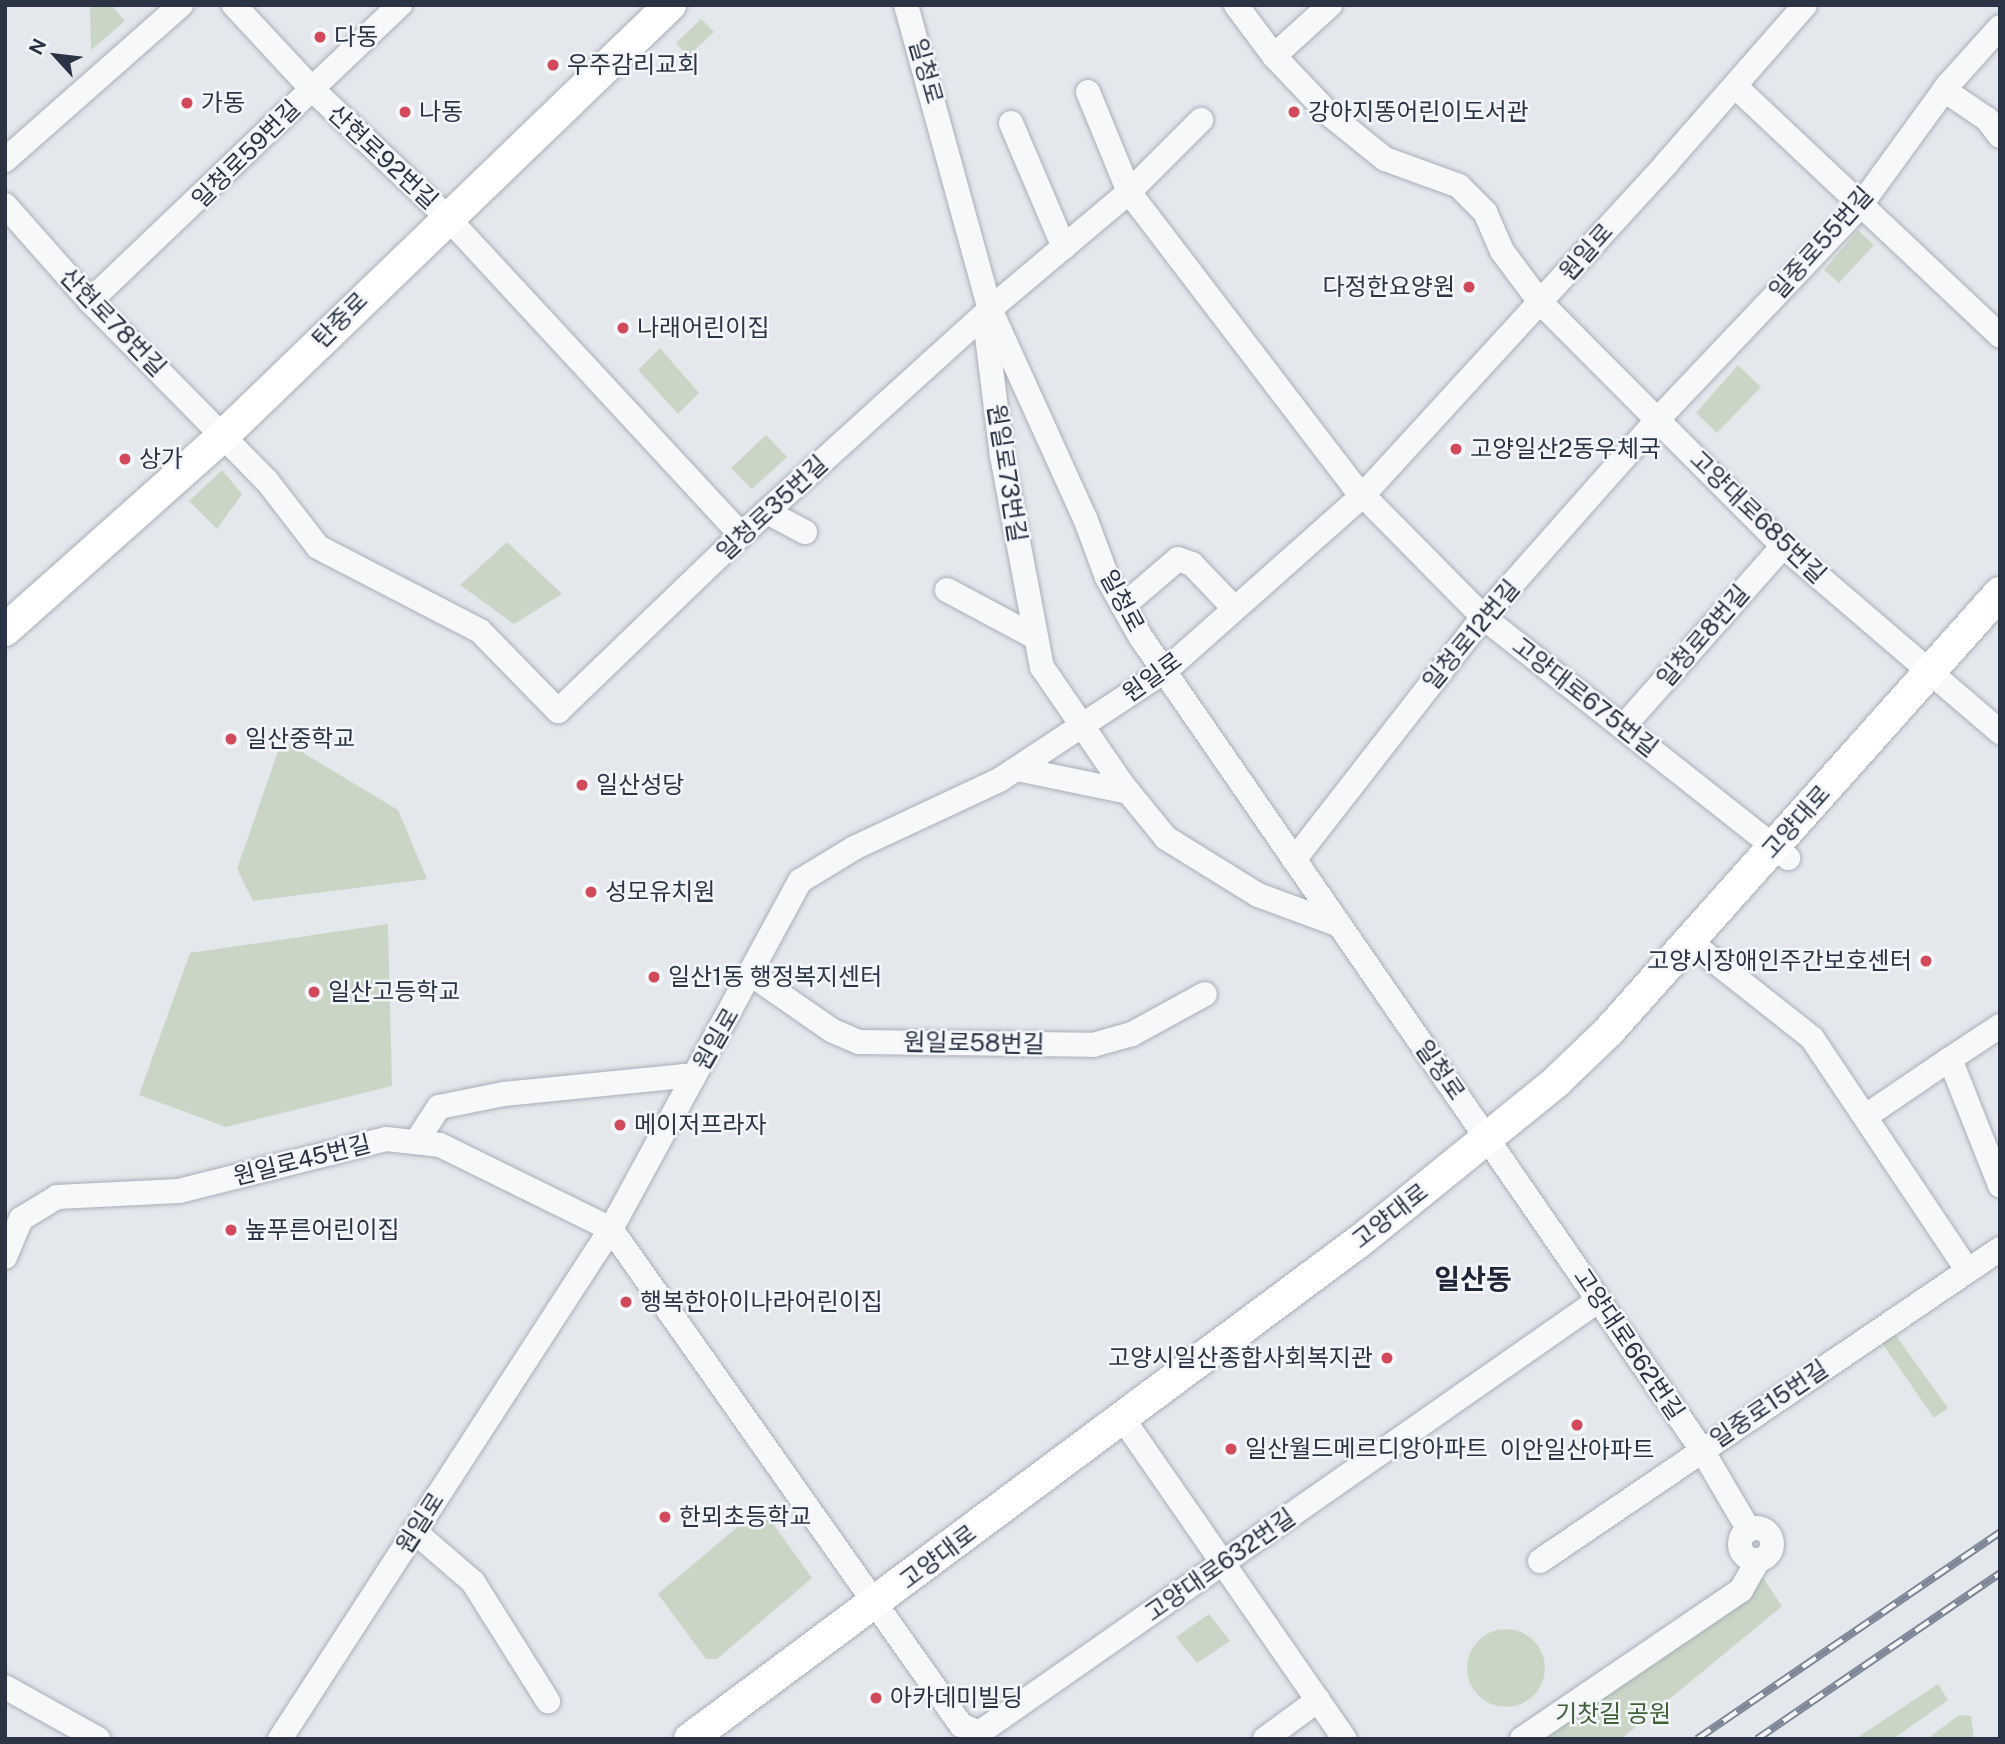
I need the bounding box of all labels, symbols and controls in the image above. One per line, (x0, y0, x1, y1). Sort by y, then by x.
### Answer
north arrow (21, 21, 91, 91)
place label: 다동 (334, 23, 378, 51)
marker: 다동 (312, 29, 328, 45)
text: N (24, 35, 50, 58)
street label: 일청로 (903, 35, 949, 107)
place label: 우주감리교회 (567, 51, 699, 79)
marker: 우주감리교회 (545, 57, 561, 73)
place label: 가동 (201, 89, 245, 117)
street label: 일청로59번길 (186, 94, 306, 214)
marker: 가동 (179, 95, 195, 111)
place label: 나동 (419, 98, 463, 126)
place label: 강아지똥어린이도서관 (1308, 98, 1529, 126)
street label: 산현로92번길 (322, 99, 444, 215)
marker: 나동 (397, 104, 413, 120)
marker: 강아지똥어린이도서관 (1286, 104, 1302, 120)
street label: 일중로55번길 (1763, 181, 1879, 305)
street label: 원일로 (1553, 218, 1619, 286)
street label: 산현로78번길 (54, 262, 172, 382)
place label: 다정한요양원 (1323, 273, 1455, 301)
marker: 다정한요양원 (1461, 279, 1477, 295)
street label: 탄중로 (306, 286, 374, 354)
place label: 나래어린이집 (637, 314, 769, 342)
marker: 나래어린이집 (615, 320, 631, 336)
street label: 원일로73번길 (982, 402, 1032, 544)
place label: 고양일산2동우체국 (1470, 435, 1661, 463)
marker: 고양일산2동우체국 (1448, 441, 1464, 457)
place label: 상가 (139, 445, 183, 473)
street label: 고양대로685번길 (1684, 445, 1832, 589)
street label: 일청로35번길 (711, 449, 833, 567)
marker: 상가 (117, 451, 133, 467)
street label: 일청로 (1094, 565, 1150, 637)
street label: 일청로12번길 (1417, 574, 1525, 696)
street label: 일청로8번길 (1651, 579, 1755, 693)
street label: 고양대로675번길 (1506, 631, 1664, 763)
street label: 원일로 (1117, 646, 1187, 708)
place label: 일산중학교 (245, 725, 355, 753)
marker: 일산중학교 (223, 731, 239, 747)
place label: 일산성당 (596, 771, 684, 799)
marker: 일산성당 (574, 777, 590, 793)
street label: 고양대로 (1756, 780, 1836, 864)
place label: 성모유치원 (605, 878, 715, 906)
marker: 성모유치원 (583, 884, 599, 900)
place label: 고양시장애인주간보호센터 (1647, 947, 1912, 975)
marker: 고양시장애인주간보호센터 (1918, 953, 1934, 969)
place label: 일산1동 행정복지센터 (668, 963, 882, 991)
marker: 일산1동 행정복지센터 (646, 969, 662, 985)
place label: 일산고등학교 (328, 978, 460, 1006)
marker: 일산고등학교 (306, 984, 322, 1000)
street label: 원일로 (687, 1003, 745, 1075)
street label: 원일로58번길 (903, 1027, 1045, 1059)
street label: 일청로 (1409, 1035, 1471, 1105)
place label: 메이저프라자 (634, 1111, 766, 1139)
marker: 메이저프라자 (612, 1117, 628, 1133)
street label: 원일로45번길 (230, 1129, 374, 1191)
street label: 고양대로 (1346, 1177, 1434, 1255)
place label: 높푸른어린이집 (245, 1216, 400, 1244)
marker: 높푸른어린이집 (223, 1222, 239, 1238)
district label: 일산동 (1434, 1262, 1512, 1296)
street label: 고양대로662번길 (1568, 1263, 1690, 1425)
place label: 행복한아이나라어린이집 (640, 1288, 883, 1316)
marker: 행복한아이나라어린이집 (618, 1294, 634, 1310)
place label: 고양시일산종합사회복지관 (1108, 1344, 1373, 1372)
marker: 고양시일산종합사회복지관 (1379, 1350, 1395, 1366)
street label: 일중로15번길 (1705, 1354, 1833, 1454)
marker: 이안일산아파트 (1569, 1417, 1585, 1433)
place label: 일산월드메르디앙아파트 (1245, 1435, 1488, 1463)
place label: 이안일산아파트 (1500, 1436, 1654, 1464)
marker: 일산월드메르디앙아파트 (1223, 1441, 1239, 1457)
street label: 원일로 (390, 1487, 450, 1559)
place label: 한뫼초등학교 (679, 1503, 811, 1531)
street label: 고양대로632번길 (1139, 1503, 1301, 1627)
marker: 한뫼초등학교 (657, 1509, 673, 1525)
street label: 고양대로 (894, 1519, 982, 1595)
place label: 아카데미빌딩 (890, 1684, 1022, 1712)
marker: 아카데미빌딩 (868, 1690, 884, 1706)
park label: 기찻길 공원 (1555, 1700, 1671, 1728)

